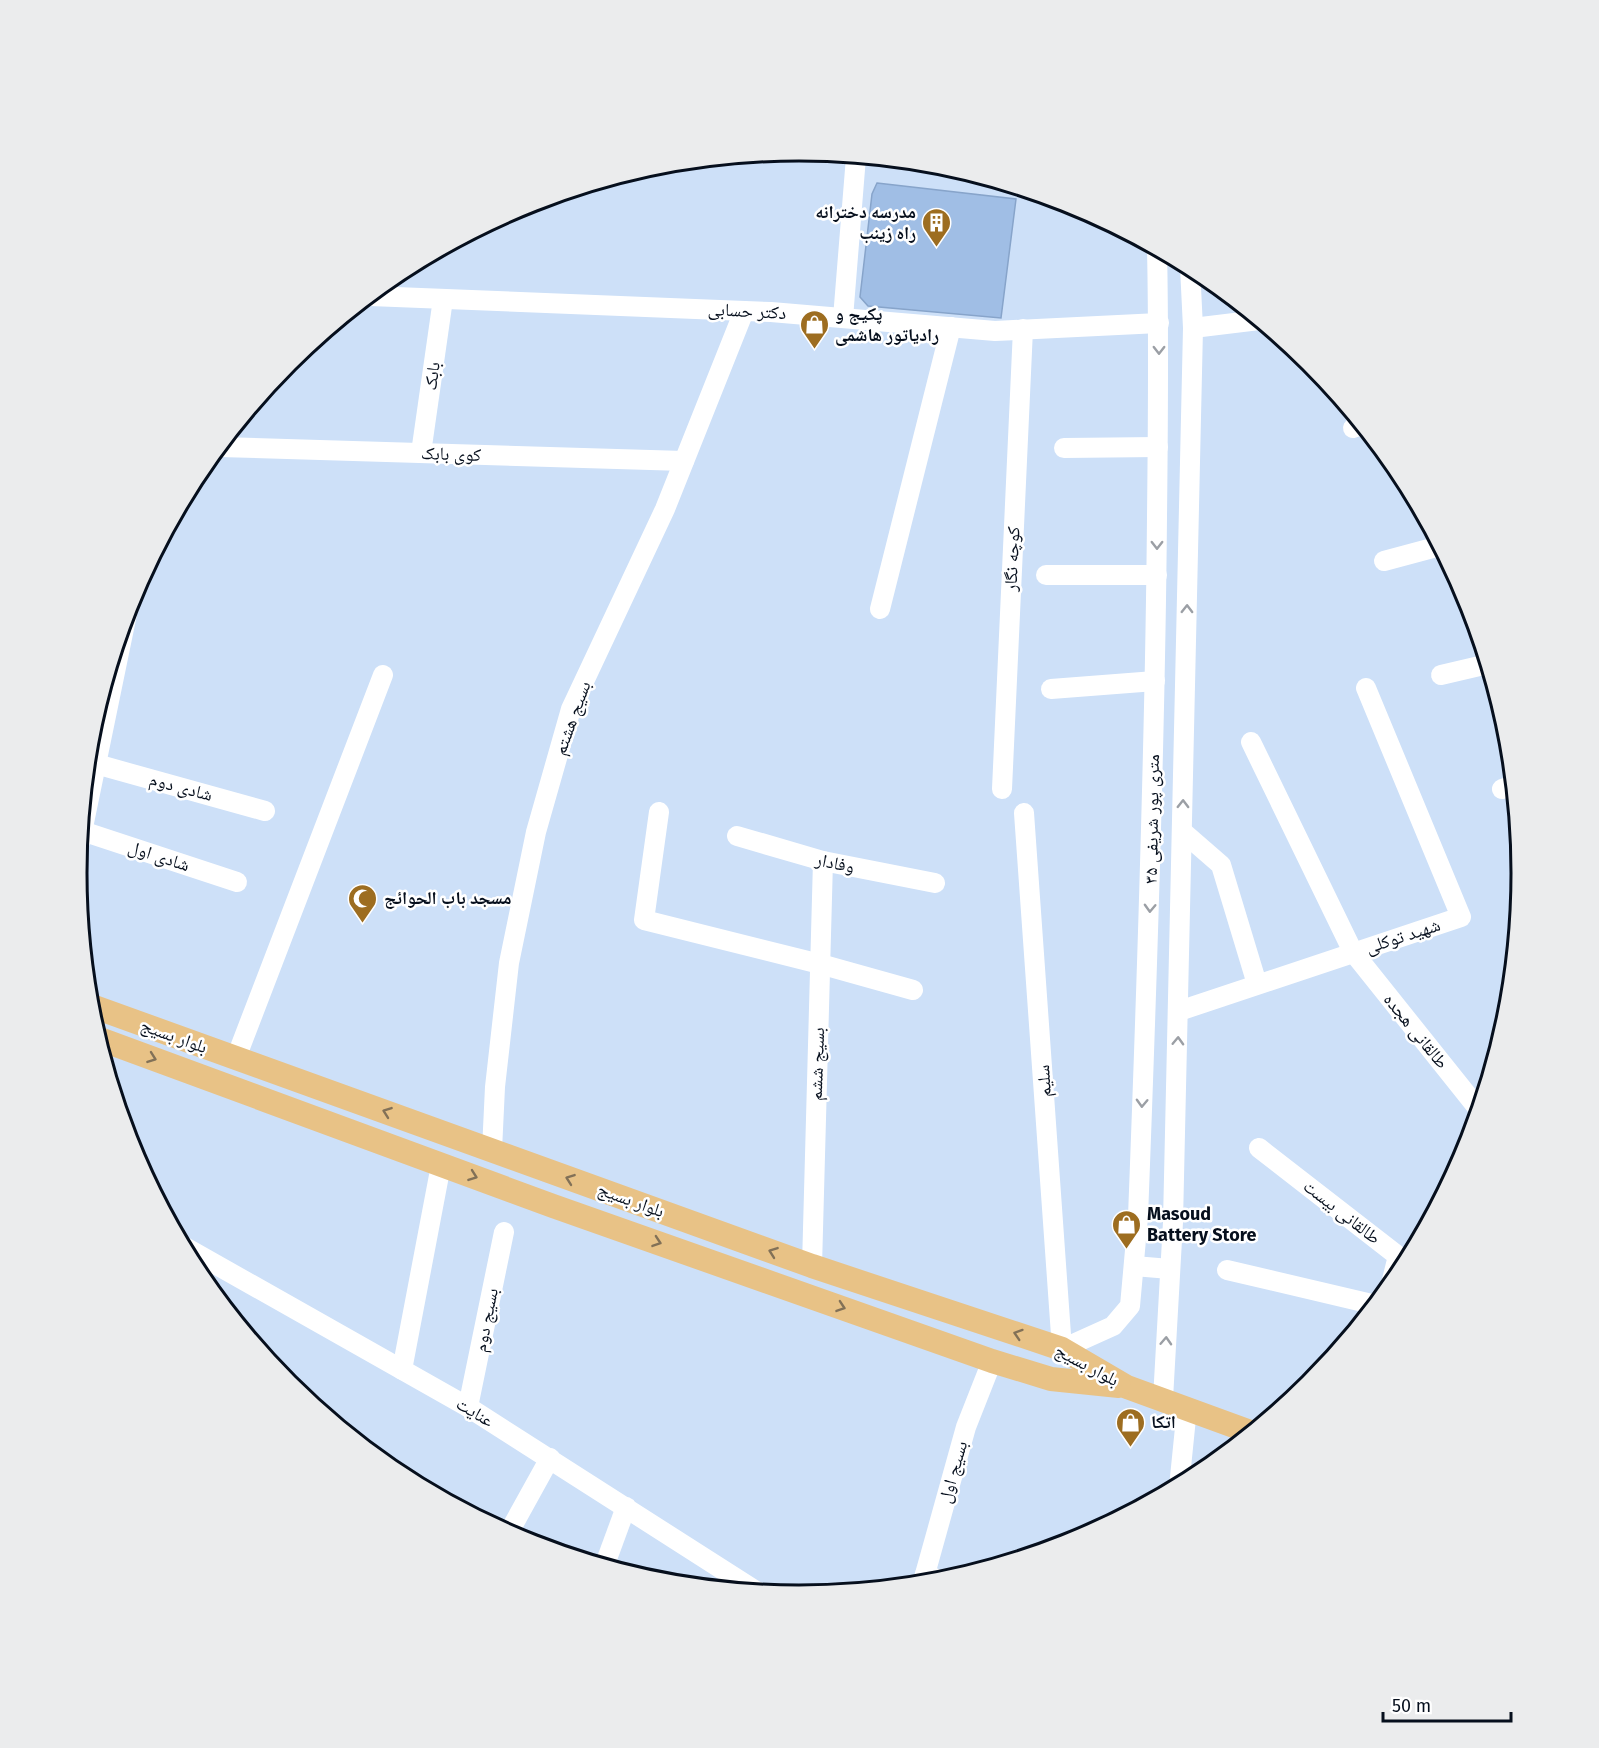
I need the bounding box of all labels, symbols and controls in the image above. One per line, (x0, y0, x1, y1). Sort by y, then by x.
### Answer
place label: مدرسه دخترانه راه زینب (815, 201, 916, 244)
building icon: مدرسه دخترانه راه زینب (921, 206, 953, 248)
street label: دکتر حسابی (707, 298, 787, 324)
place label: پکیج و رادیاتور هاشمی (835, 303, 939, 346)
shop icon: پکیج و رادیاتور هاشمی (798, 308, 830, 350)
one-way arrow (1153, 345, 1165, 354)
street label: بابک (419, 360, 445, 392)
street label: کوی بابک (421, 442, 482, 466)
street label: کوچه نگار (999, 525, 1025, 593)
one-way arrow (1151, 540, 1163, 549)
one-way arrow (1181, 605, 1193, 614)
street label: بسیج هشتم (548, 678, 596, 758)
street label: ۳۵ متری پور شریفی (1140, 754, 1164, 884)
street label: شادی دوم (147, 768, 215, 807)
one-way arrow (1177, 800, 1189, 809)
street label: شادی اول (126, 836, 192, 876)
street label: وفادار (813, 848, 856, 878)
mosque icon: مسجد باب الحوائج (347, 882, 379, 924)
place label: مسجد باب الحوائج (384, 887, 512, 910)
one-way arrow (1144, 903, 1156, 912)
street label: شهید توکلی (1363, 914, 1443, 958)
street label: طالقانی هجده (1379, 989, 1453, 1073)
street label: بلوار بسیج (137, 1014, 210, 1059)
street label: بسیج ششم (805, 1027, 830, 1101)
one-way arrow (1172, 1037, 1184, 1046)
one-way arrow (147, 1051, 157, 1064)
street label: سلیم (1032, 1064, 1057, 1098)
one-way arrow (1136, 1098, 1149, 1107)
one-way arrow (382, 1107, 393, 1120)
one-way arrow (468, 1169, 478, 1182)
one-way arrow (565, 1173, 576, 1186)
street label: طالقانی بیست (1299, 1175, 1385, 1249)
street label: بلوار بسیج (594, 1178, 667, 1223)
place label: Masoud Battery Store (1147, 1203, 1256, 1246)
shop icon: Masoud Battery Store (1110, 1208, 1142, 1250)
one-way arrow (651, 1235, 662, 1248)
one-way arrow (769, 1246, 779, 1259)
street label: بسيج دوم (469, 1286, 504, 1354)
one-way arrow (835, 1300, 846, 1313)
one-way arrow (1013, 1329, 1024, 1342)
one-way arrow (1159, 1336, 1172, 1345)
street label: بلوار بسیج (1051, 1339, 1123, 1392)
street label: عنایت (452, 1392, 498, 1432)
shop icon: اتکا (1114, 1406, 1146, 1448)
place label: اتکا (1151, 1411, 1176, 1433)
street label: بسیج اول (934, 1438, 973, 1506)
scale bar (1383, 1685, 1510, 1723)
text: 50 m (1392, 1695, 1431, 1717)

